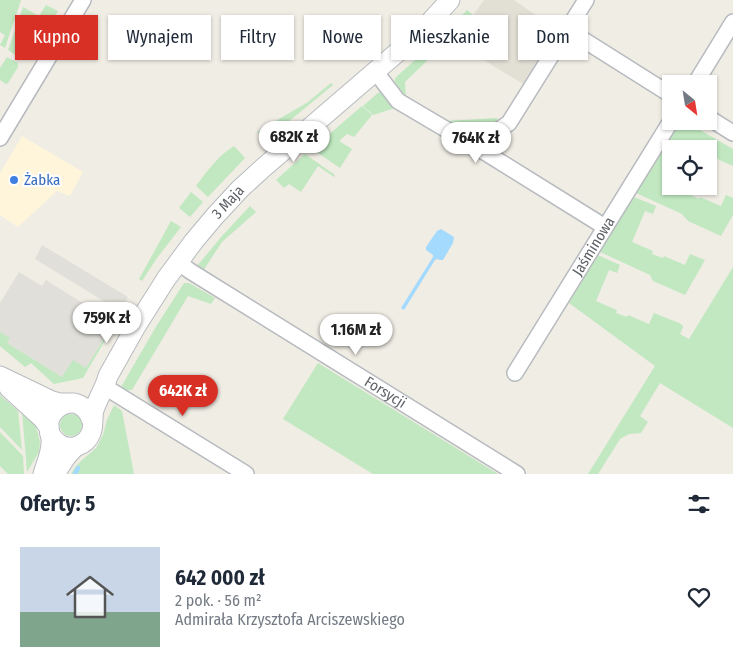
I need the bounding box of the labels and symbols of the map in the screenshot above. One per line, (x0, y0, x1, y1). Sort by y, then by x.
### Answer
north arrow (662, 75, 718, 130)
pin: 682K zł (248, 120, 340, 163)
pin: 764K zł (430, 121, 522, 164)
place label: Żabka (24, 171, 60, 189)
marker: Żabka (8, 174, 20, 186)
street label: 3 Maja (208, 181, 248, 223)
street label: Jaśminowa (568, 214, 618, 279)
pin: 759K zł (61, 302, 153, 344)
pin: 1.16M zł (304, 314, 408, 356)
street label: Forsycji (361, 373, 410, 412)
pin: 642K zł (137, 374, 229, 417)

